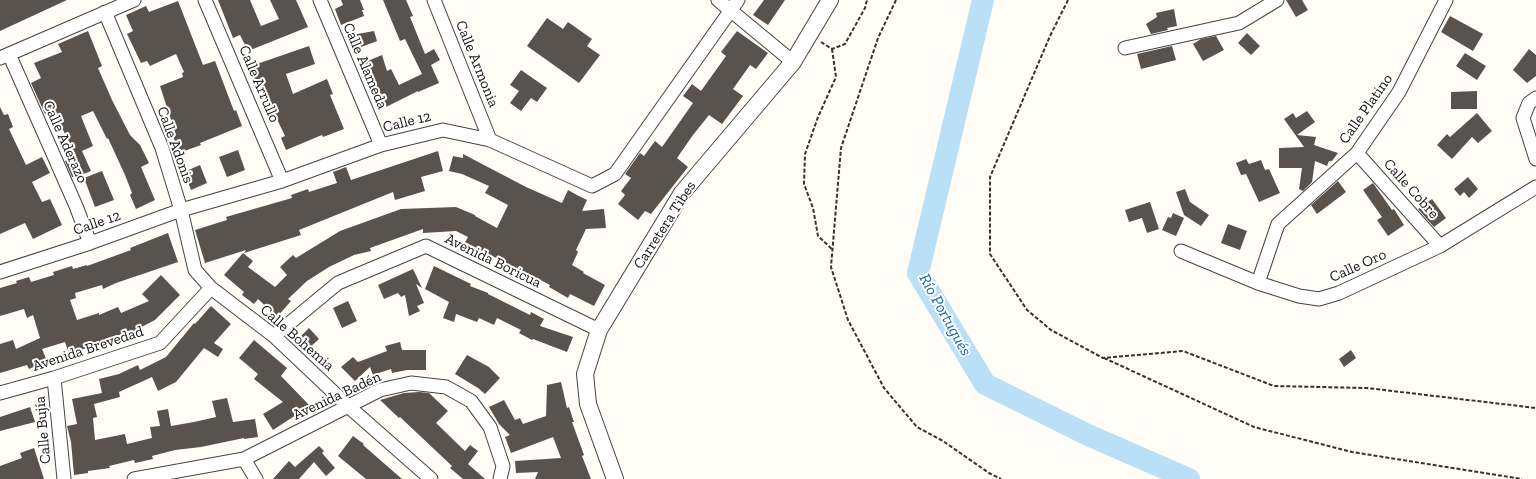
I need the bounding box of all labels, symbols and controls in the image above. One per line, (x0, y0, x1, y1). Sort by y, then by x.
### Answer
street label: Calle Armonia (451, 18, 503, 110)
street label: Calle Alameda (339, 20, 391, 112)
street label: Calle Arrullo (235, 43, 283, 125)
street label: Calle Platino (1335, 71, 1397, 147)
street label: Calle Aderazo (39, 98, 91, 186)
street label: Calle Adonis (153, 104, 197, 186)
street label: Calle 12 (381, 107, 433, 137)
street label: Calle Cobre (1380, 155, 1442, 223)
street label: Carretera Tibes (630, 178, 700, 272)
street label: Calle 12 (71, 207, 123, 239)
street label: Avenida Boricua (442, 230, 544, 292)
street label: Calle Oro (1327, 246, 1389, 286)
water label: Río Portugués (915, 271, 975, 359)
street label: Calle Bohemia (256, 301, 338, 375)
street label: Avenida Brevedad (30, 323, 146, 375)
street label: Avenida Badén (290, 368, 384, 424)
street label: Calle Bujía (31, 395, 55, 465)

